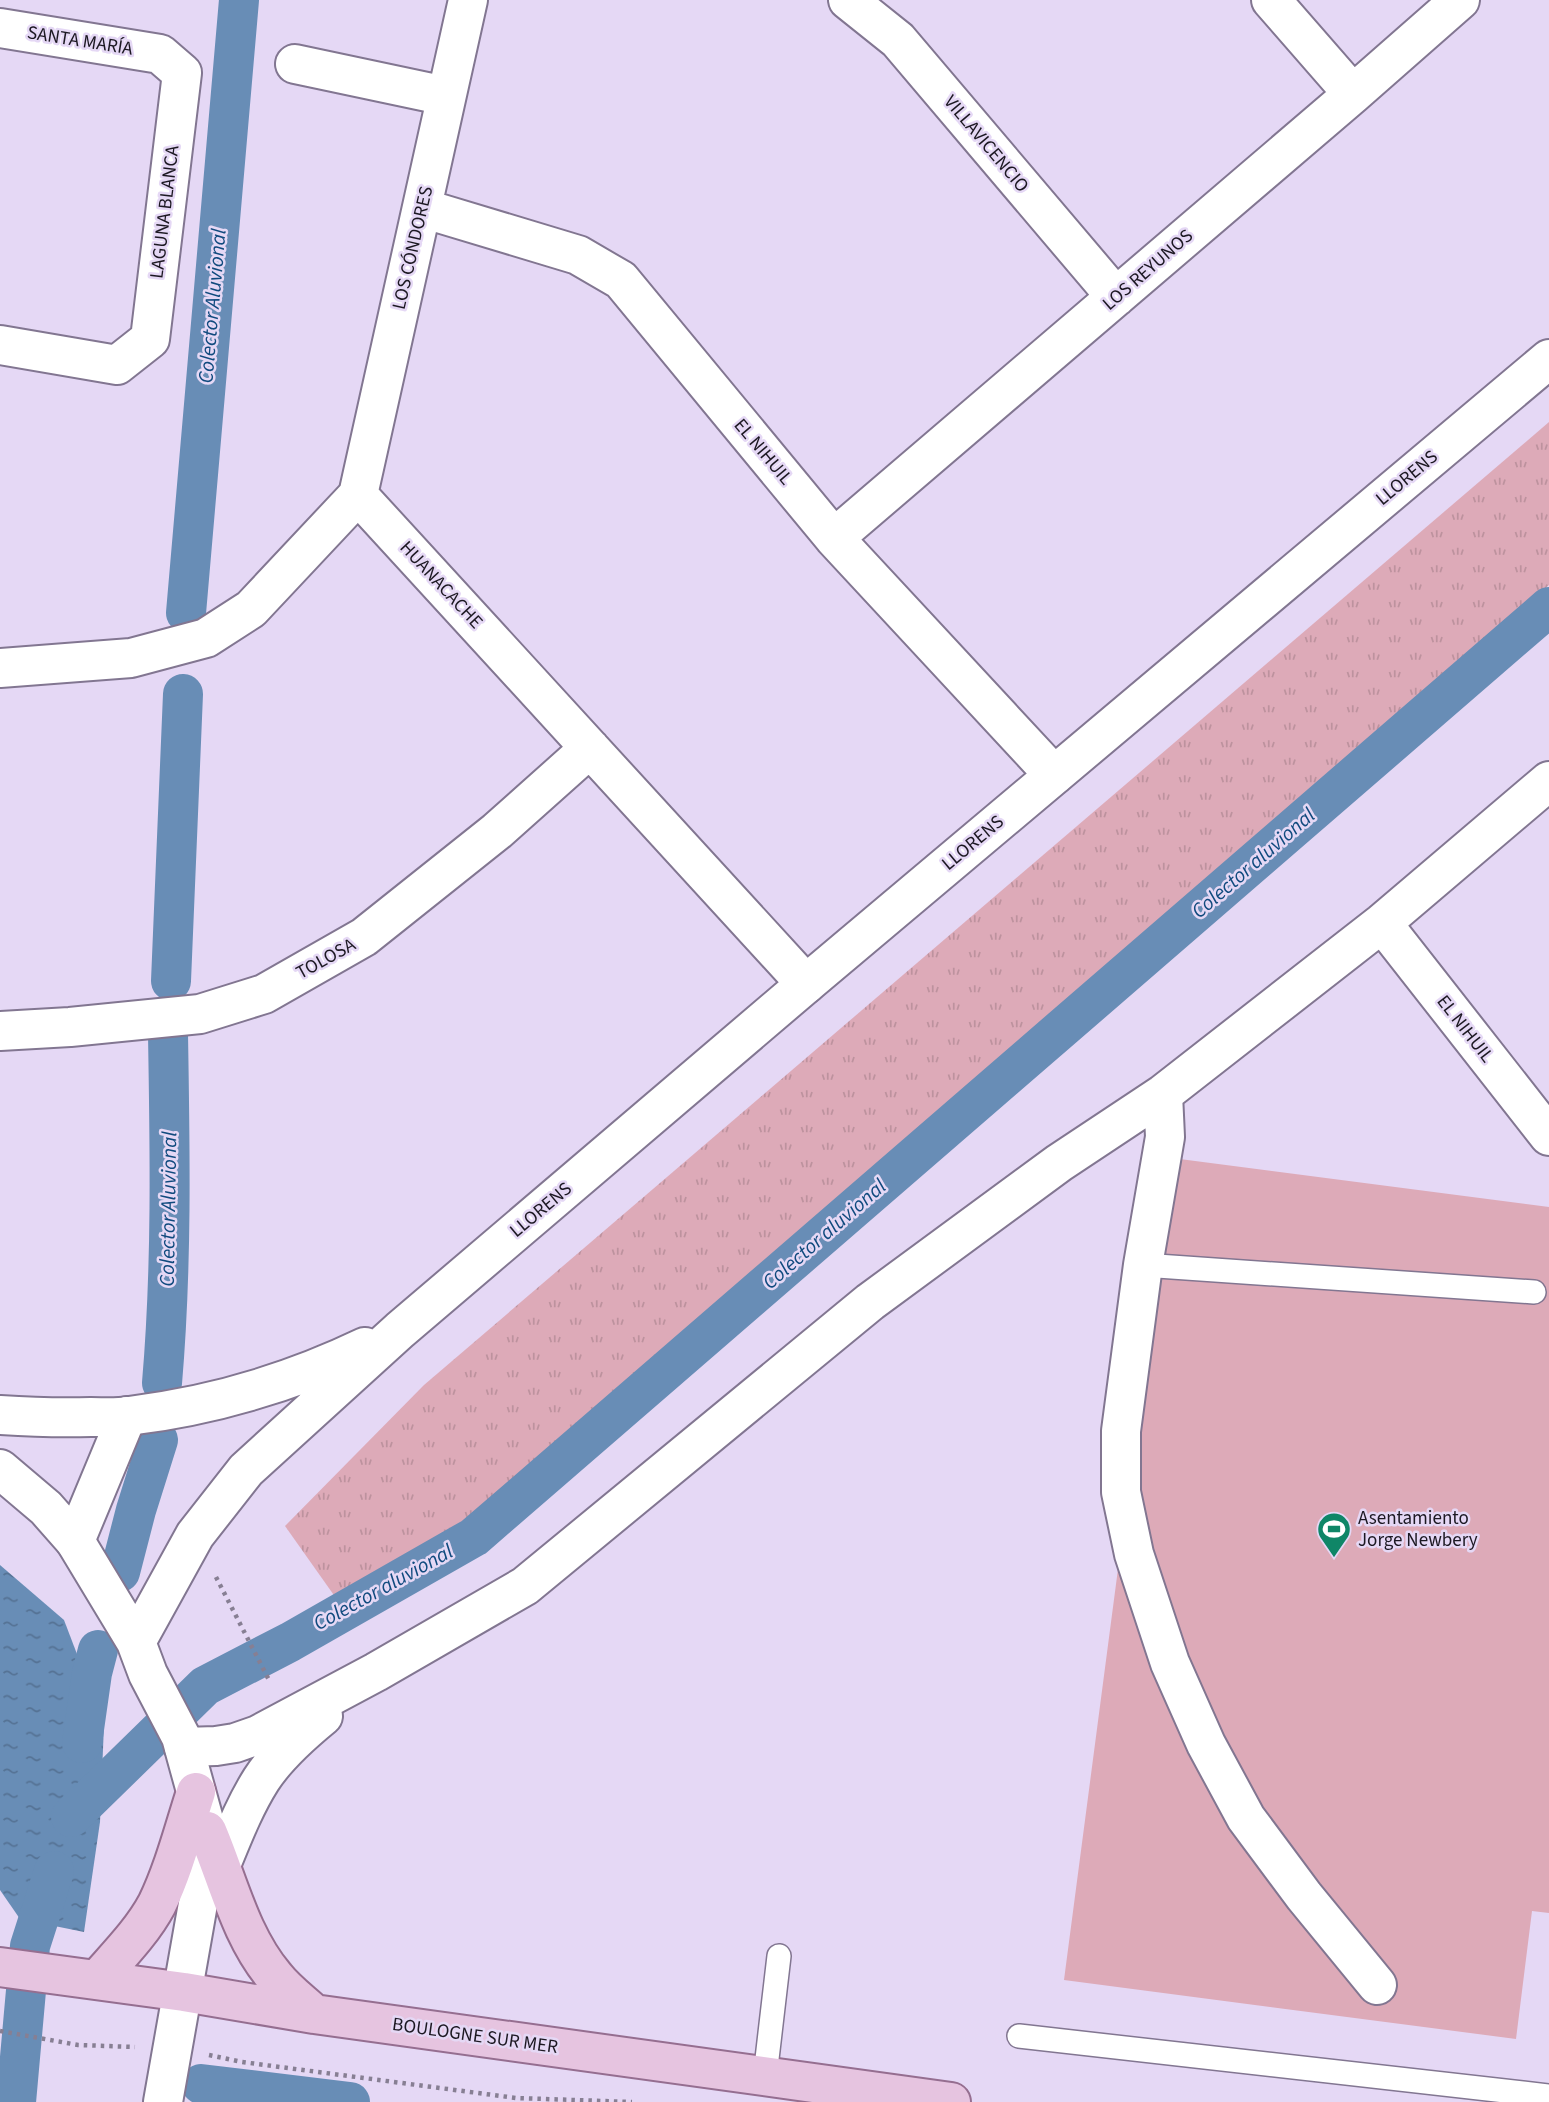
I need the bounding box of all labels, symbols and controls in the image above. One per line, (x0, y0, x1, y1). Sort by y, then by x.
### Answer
street label: SANTA MARÍA (25, 19, 135, 63)
street label: VILLAVICENCIO (937, 89, 1035, 199)
street label: LAGUNA BLANCA (143, 143, 187, 280)
street label: LOS CÓNDORES (386, 184, 440, 312)
street label: LOS REYUNOS (1097, 223, 1199, 317)
water label: Colector Aluvional (190, 227, 234, 385)
street label: EL NIHUIL (727, 413, 799, 491)
street label: LLORENS (1370, 444, 1444, 512)
street label: HUANACACHE (393, 535, 489, 635)
water label: Colector aluvional (1184, 800, 1322, 925)
street label: LLORENS (936, 809, 1010, 877)
street label: TOLOSA (291, 931, 361, 986)
street label: EL NIHUIL (1430, 989, 1500, 1069)
water label: Colector Aluvional (152, 1130, 184, 1287)
water label: Colector aluvional (755, 1171, 893, 1296)
street label: LLORENS (504, 1176, 578, 1244)
place label: Asentamiento Jorge Newbery (1358, 1505, 1478, 1554)
sports icon: Asentamiento Jorge Newbery (1315, 1510, 1353, 1559)
water label: Colector aluvional (308, 1536, 459, 1638)
street label: BOULOGNE SUR MER (390, 2011, 560, 2061)

